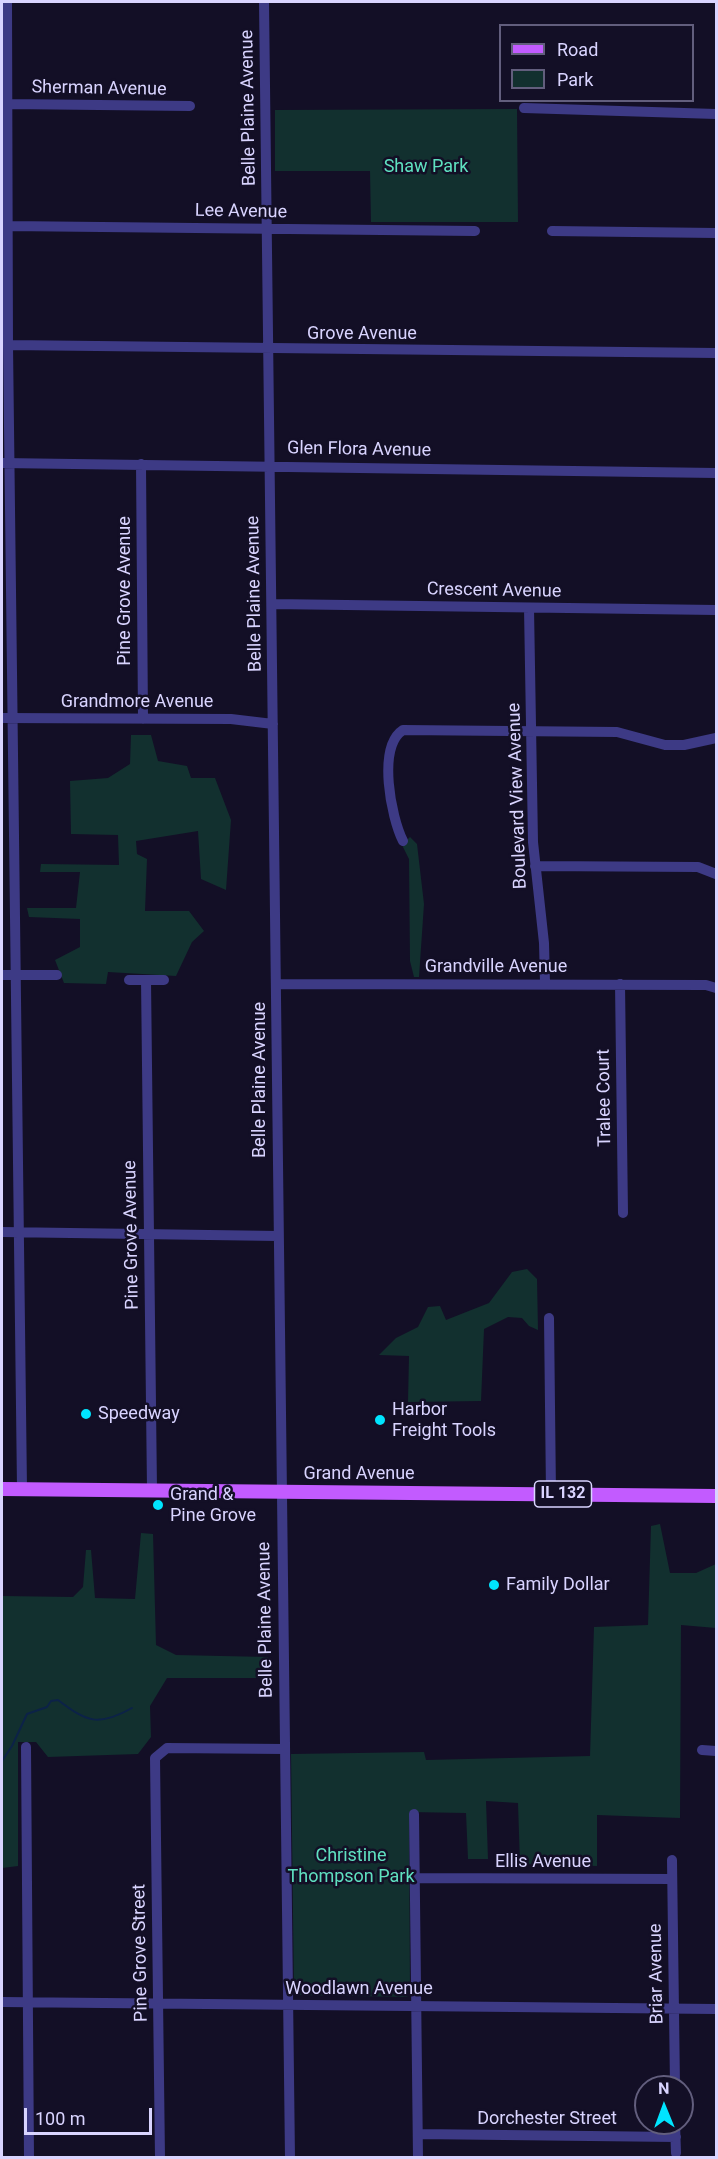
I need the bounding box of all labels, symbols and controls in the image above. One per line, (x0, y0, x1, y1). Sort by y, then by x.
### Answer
legend (499, 24, 694, 102)
street label: Belle Plaine Avenue (237, 30, 261, 186)
text: Road (557, 39, 598, 60)
text: Park (557, 69, 593, 90)
street label: Sherman Avenue (31, 77, 167, 101)
park label: Shaw Park (384, 156, 468, 178)
street label: Lee Avenue (195, 200, 287, 224)
street label: Grove Avenue (307, 323, 417, 345)
street label: Glen Flora Avenue (287, 438, 431, 462)
street label: Pine Grove Avenue (114, 516, 136, 666)
street label: Belle Plaine Avenue (243, 516, 267, 672)
street label: Crescent Avenue (427, 579, 561, 603)
street label: Grandmore Avenue (61, 691, 213, 713)
street label: Boulevard View Avenue (504, 702, 532, 890)
street label: Grandville Avenue (425, 956, 567, 978)
street label: Belle Plaine Avenue (249, 1002, 271, 1158)
street label: Tralee Court (593, 1049, 617, 1147)
street label: Pine Grove Avenue (120, 1160, 144, 1310)
place label: Harbor Freight Tools (392, 1399, 496, 1442)
place label: Speedway (98, 1403, 180, 1425)
marker: Speedway (79, 1407, 93, 1421)
marker: Harbor Freight Tools (373, 1413, 387, 1427)
street label: Grand Avenue (303, 1463, 415, 1485)
road number: IL 132 (534, 1481, 592, 1507)
place label: Grand & Pine Grove (170, 1484, 256, 1526)
marker: Grand & Pine Grove (151, 1498, 165, 1512)
street label: Belle Plaine Avenue (254, 1542, 278, 1698)
place label: Family Dollar (506, 1574, 610, 1596)
marker: Family Dollar (487, 1578, 501, 1592)
park label: Christine Thompson Park (287, 1845, 415, 1888)
street label: Ellis Avenue (495, 1851, 591, 1873)
street label: Pine Grove Street (129, 1884, 153, 2022)
street label: Briar Avenue (645, 1923, 669, 2025)
street label: Woodlawn Avenue (285, 1978, 433, 2000)
north arrow (634, 2075, 694, 2135)
text: N (658, 2079, 670, 2098)
scale bar (27, 2096, 154, 2134)
text: 100 m (35, 2108, 86, 2129)
street label: Dorchester Street (477, 2108, 617, 2130)

